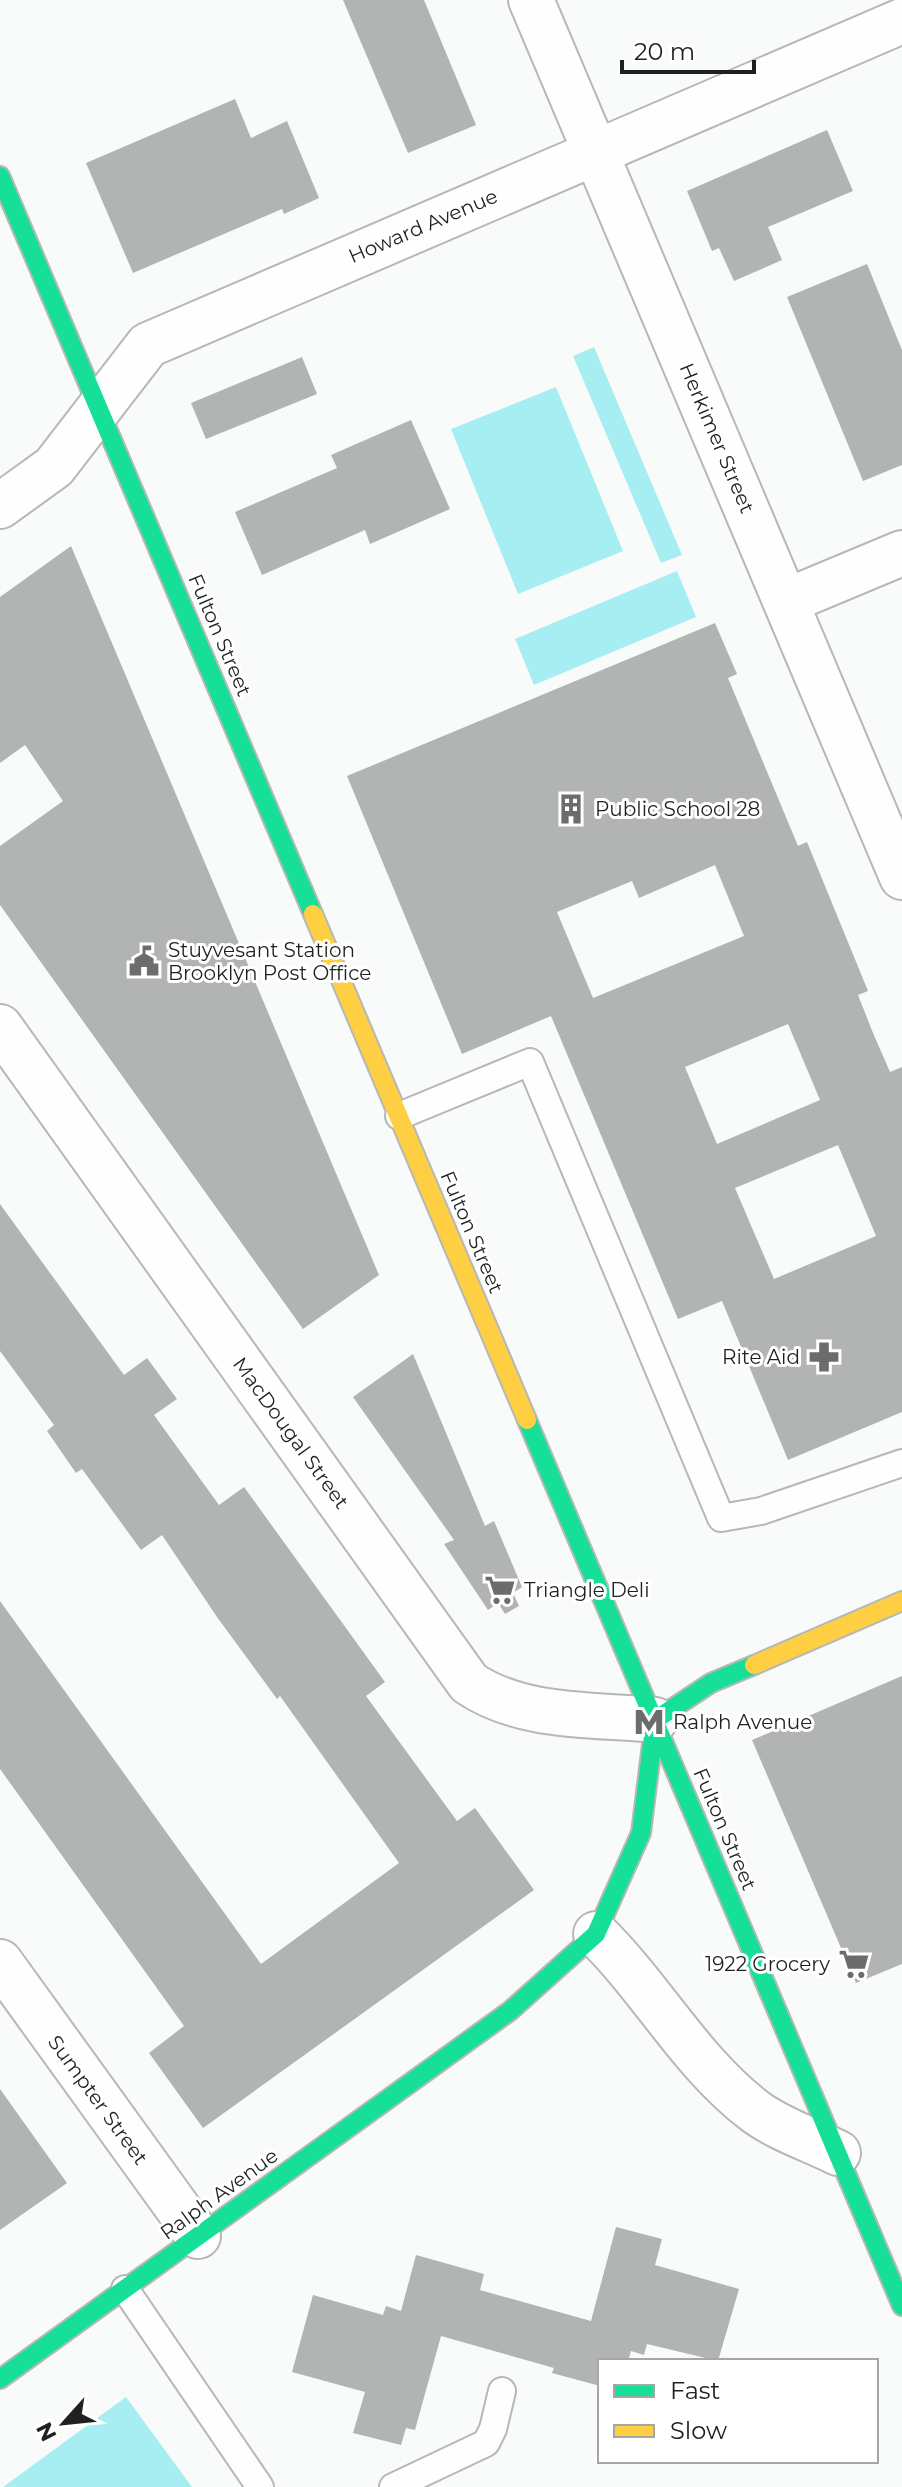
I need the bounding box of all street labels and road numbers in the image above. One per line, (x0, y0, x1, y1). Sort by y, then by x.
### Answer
street label: Howard Avenue (345, 184, 501, 268)
street label: Herkimer Street (675, 359, 759, 517)
street label: Fulton Street (183, 570, 257, 700)
street label: Fulton Street (435, 1167, 509, 1297)
street label: MacDougal Street (228, 1353, 354, 1513)
street label: Fulton Street (688, 1764, 762, 1894)
street label: Sumpter Street (43, 2031, 153, 2169)
street label: Ralph Avenue (156, 2143, 282, 2245)

